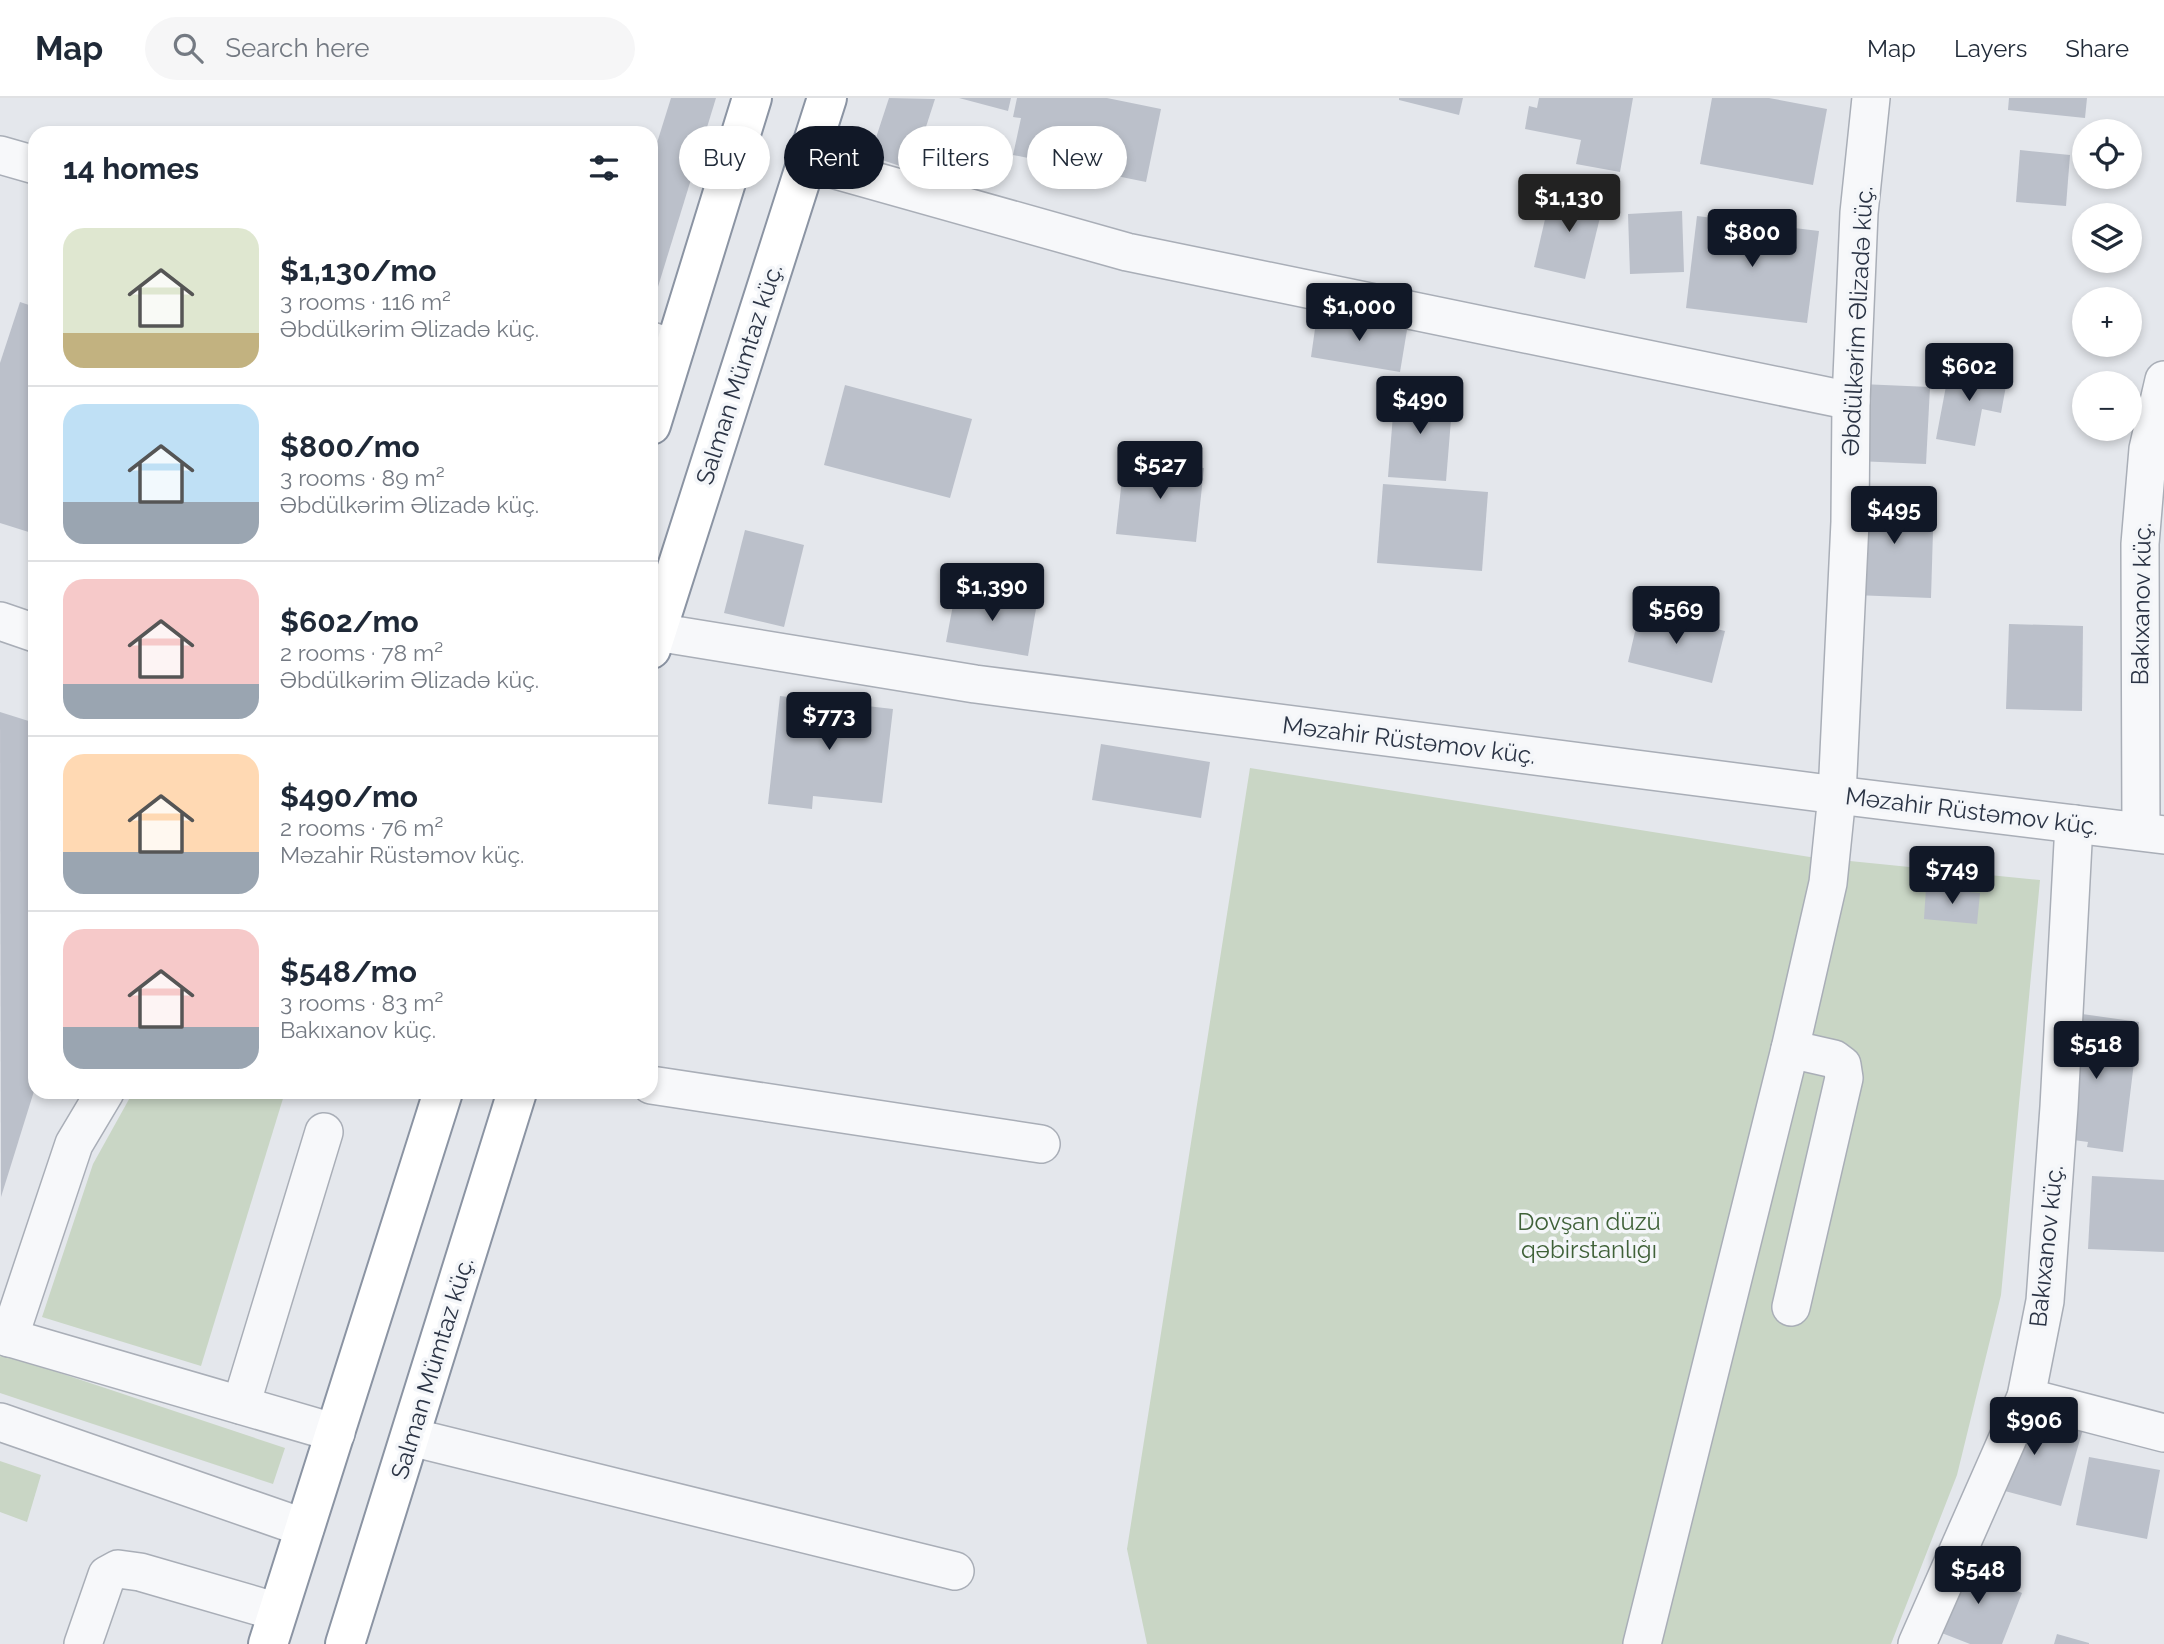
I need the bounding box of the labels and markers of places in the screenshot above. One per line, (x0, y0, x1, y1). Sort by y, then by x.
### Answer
pin: $1,130 (1512, 174, 1626, 234)
pin: $800 (1711, 209, 1793, 269)
pin: $1,000 (1302, 284, 1416, 343)
pin: $602 (1928, 344, 2010, 403)
pin: $490 (1379, 376, 1461, 436)
pin: $527 (1119, 442, 1201, 501)
pin: $495 (1853, 486, 1935, 546)
pin: $1,390 (935, 564, 1049, 623)
pin: $569 (1635, 587, 1717, 646)
pin: $773 (788, 692, 870, 752)
pin: $749 (1911, 846, 1993, 906)
pin: $518 (2055, 1021, 2137, 1081)
pin: $906 (1993, 1398, 2075, 1457)
pin: $548 (1937, 1546, 2019, 1606)

